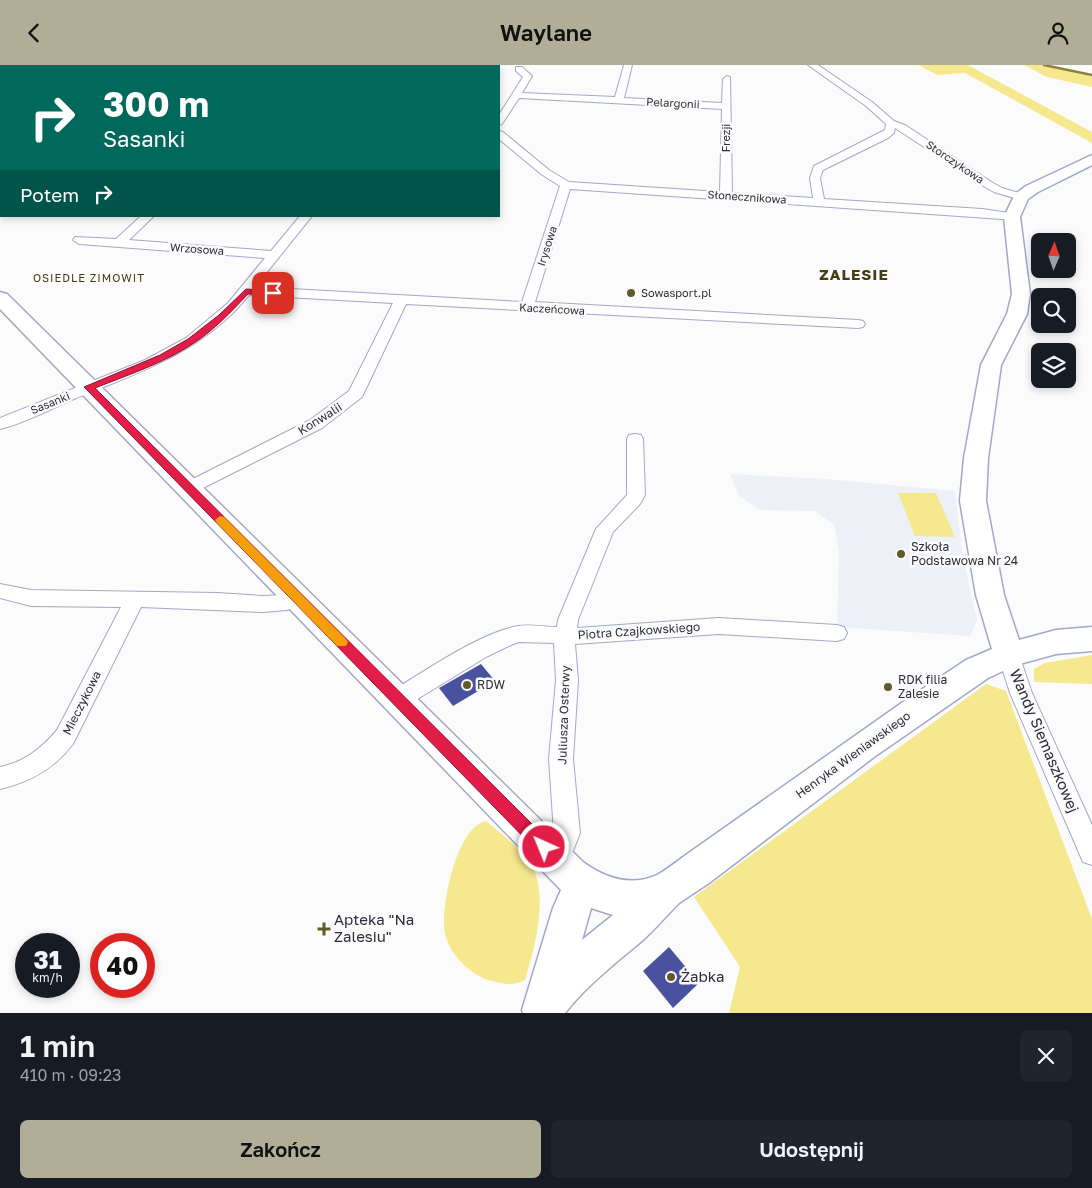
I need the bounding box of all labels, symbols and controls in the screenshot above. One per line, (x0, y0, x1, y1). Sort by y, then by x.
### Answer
icon: back (20, 19, 48, 47)
text: Waylane (500, 19, 592, 46)
icon: person (1044, 19, 1072, 47)
text: 300 m (103, 83, 209, 125)
icon: right (20, 85, 85, 150)
street label: Pelargonii (646, 95, 700, 110)
street label: Frezji (719, 124, 732, 152)
text: Sasanki (103, 125, 185, 152)
street label: Storczykowa (924, 137, 987, 186)
icon: right (89, 180, 117, 208)
text: Potem (20, 183, 79, 206)
street label: Słonecznikowa (707, 187, 787, 206)
street label: Irysowa (534, 224, 559, 268)
north arrow (1031, 233, 1076, 277)
map controls (1031, 233, 1076, 388)
street label: Wrzosowa (170, 240, 225, 257)
district label: ZALESIE (819, 265, 889, 283)
district label: OSIEDLE ZIMOWIT (33, 271, 145, 284)
pin (252, 272, 294, 314)
icon: arrive (259, 279, 287, 307)
place label: Sowasport.pl (641, 286, 712, 299)
marker: Sowasport.pl (625, 287, 637, 299)
button: search (1031, 288, 1076, 333)
street label: Kaczeńcowa (519, 300, 585, 317)
button: layers (1031, 343, 1076, 388)
street label: Sasanki (28, 389, 71, 416)
street label: Konwalii (295, 399, 345, 438)
place label: Szkoła Podstawowa Nr 24 (911, 539, 1018, 568)
marker: Szkoła Podstawowa Nr 24 (895, 548, 907, 560)
street label: Piotra Czajkowskiego (577, 619, 701, 642)
street label: Juliusza Osterwy (554, 665, 573, 765)
street label: Wandy Siemaszkowej (1006, 666, 1083, 815)
street label: Mieczykowa (59, 668, 104, 737)
place label: RDK filia Zalesie (898, 672, 947, 701)
place label: RDW (477, 677, 505, 692)
marker: RDW (461, 679, 473, 691)
marker: RDK filia Zalesie (882, 681, 894, 693)
street label: Henryka Wieniawskiego (792, 708, 913, 801)
position arrow (517, 820, 569, 872)
place label: Apteka "Na Zalesiu" (334, 910, 414, 945)
marker: Apteka "Na Zalesiu" (318, 923, 330, 935)
speed limit sign: 40 (90, 933, 155, 998)
text: 31 (33, 944, 62, 975)
place label: Żabka (681, 967, 725, 985)
text: km/h (32, 970, 63, 985)
marker: Żabka (665, 971, 677, 983)
text: 1 min (20, 1028, 95, 1064)
button: close (1020, 1030, 1072, 1082)
text: 410 m · 09:23 (20, 1065, 121, 1085)
button: Zakończ (20, 1120, 541, 1178)
button: Udostępnij (551, 1120, 1072, 1178)

